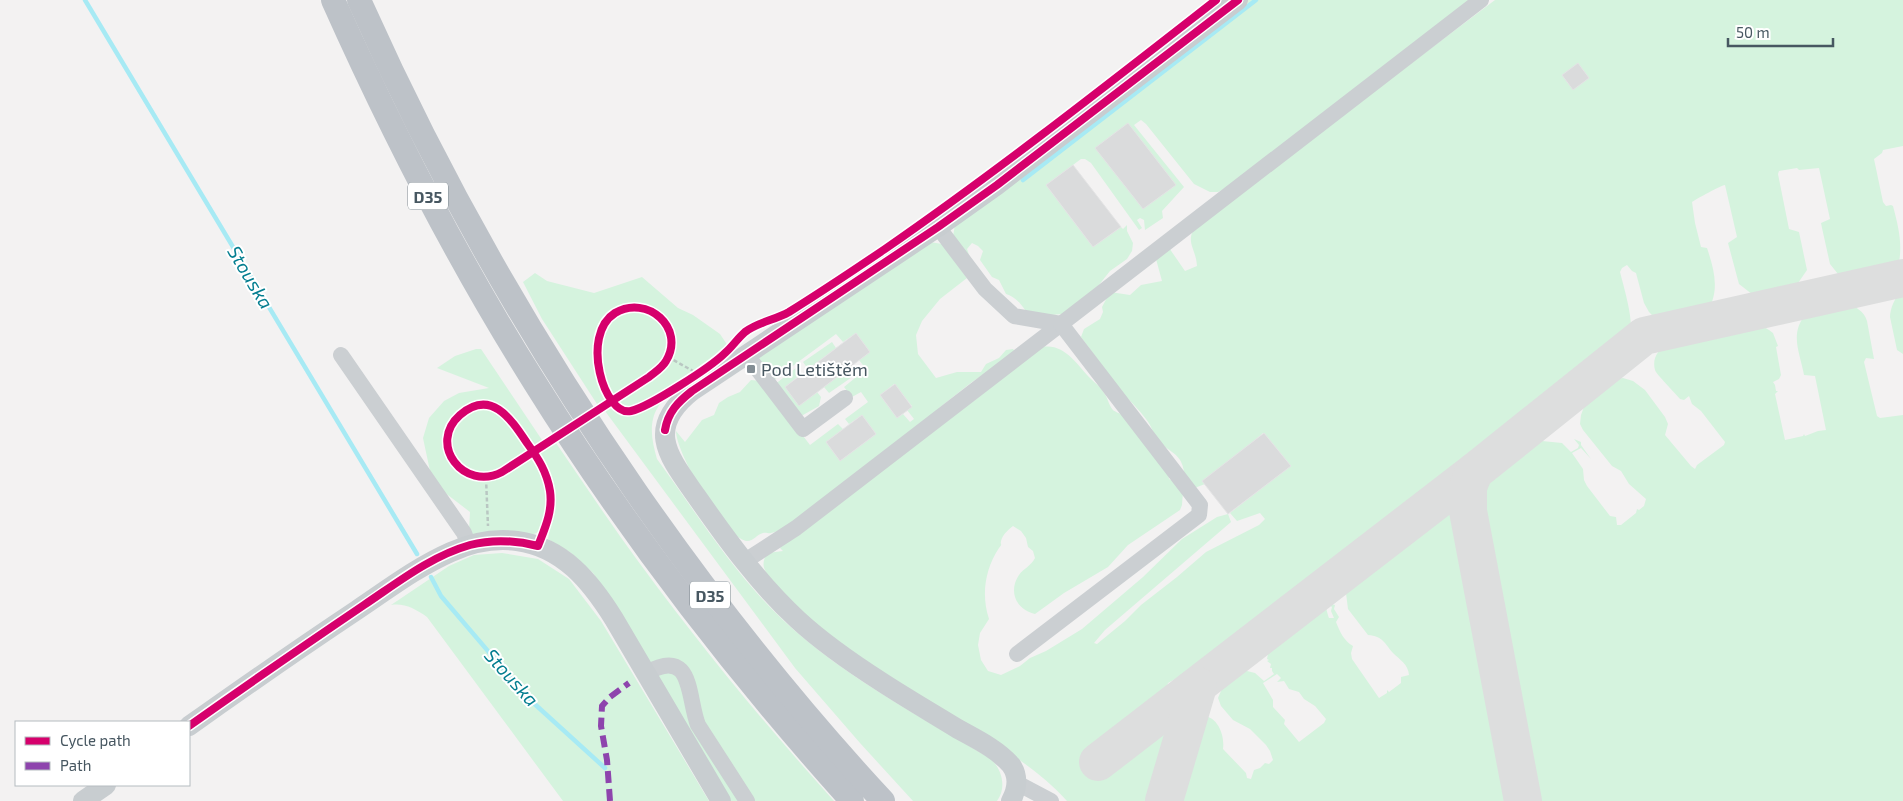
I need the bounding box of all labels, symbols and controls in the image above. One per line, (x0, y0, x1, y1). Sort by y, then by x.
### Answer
scale bar (1728, 15, 1833, 47)
text: 50 m (1736, 23, 1770, 41)
road number: D35 (408, 182, 448, 210)
water label: Stouska (223, 241, 279, 313)
place label: Pod Letištěm (761, 358, 868, 380)
marker: Pod Letištěm (745, 363, 757, 375)
road number: D35 (690, 582, 730, 608)
water label: Stouska (480, 643, 544, 711)
legend (15, 721, 190, 786)
text: Cycle path (60, 731, 131, 749)
text: Path (60, 756, 91, 774)

